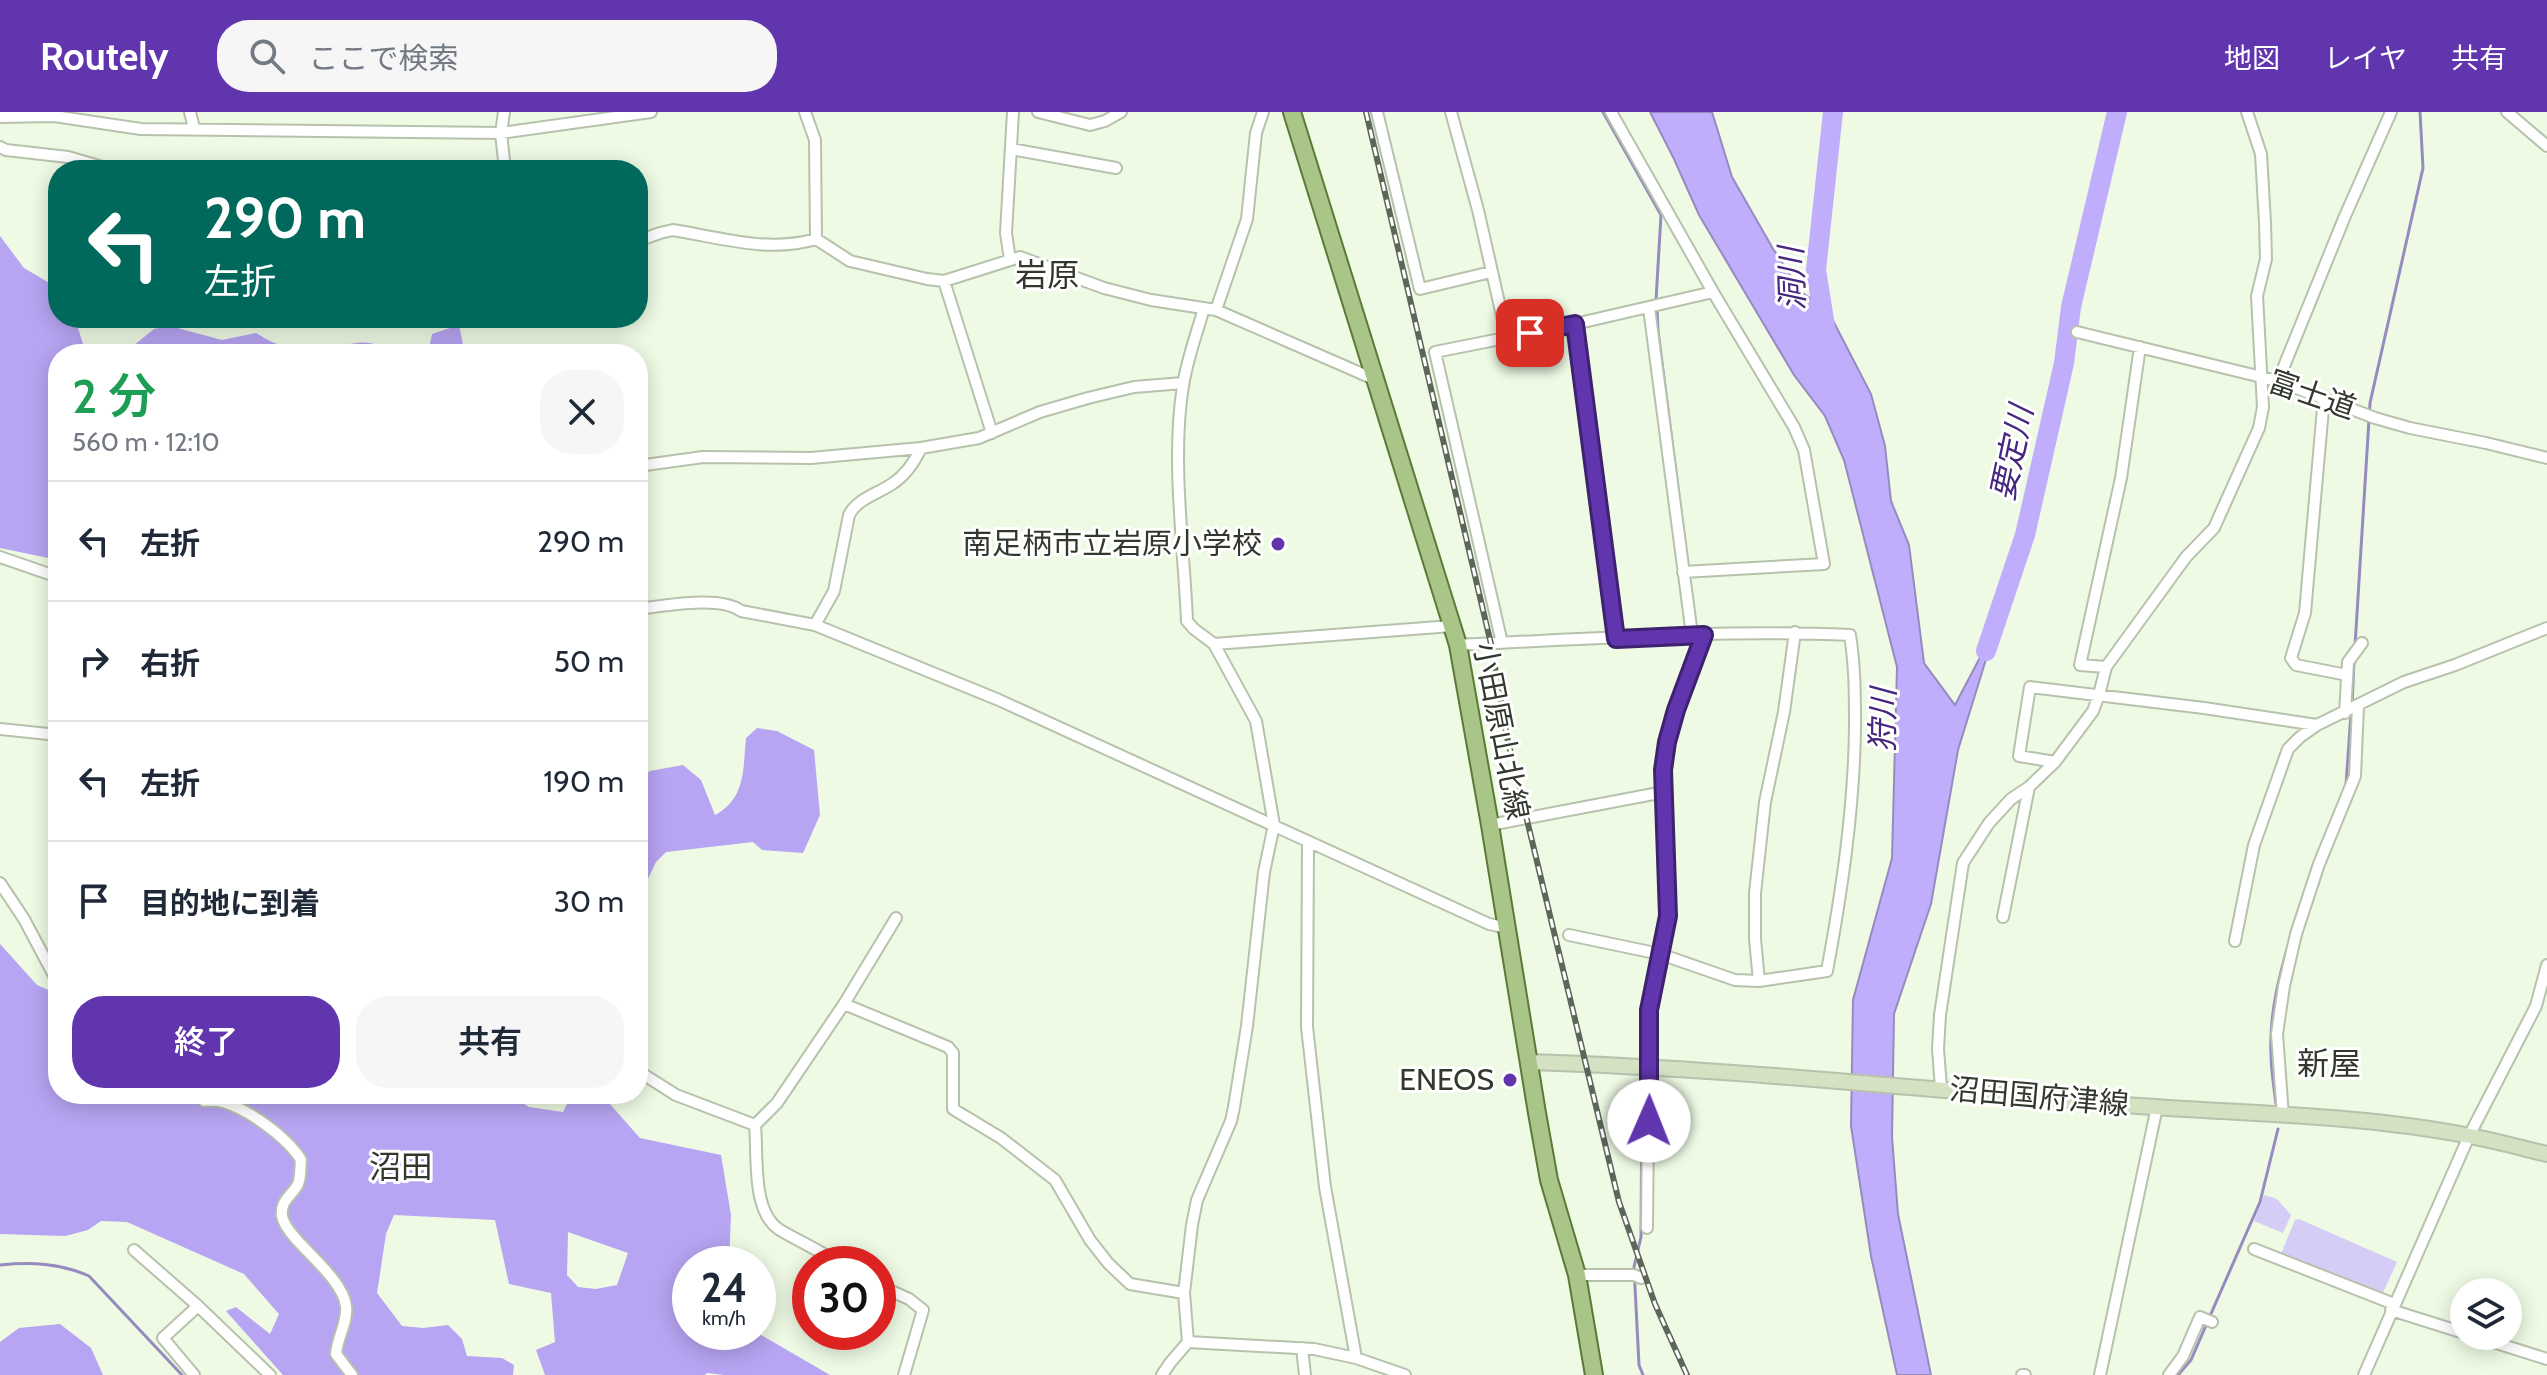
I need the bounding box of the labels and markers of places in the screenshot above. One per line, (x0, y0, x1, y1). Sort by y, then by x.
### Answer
pin (1496, 299, 1564, 367)
place label: 南足柄市立岩原小学校 (962, 525, 1262, 562)
marker: 南足柄市立岩原小学校 (1269, 535, 1287, 553)
place label: ENEOS (1399, 1061, 1494, 1098)
marker: ENEOS (1501, 1071, 1519, 1089)

